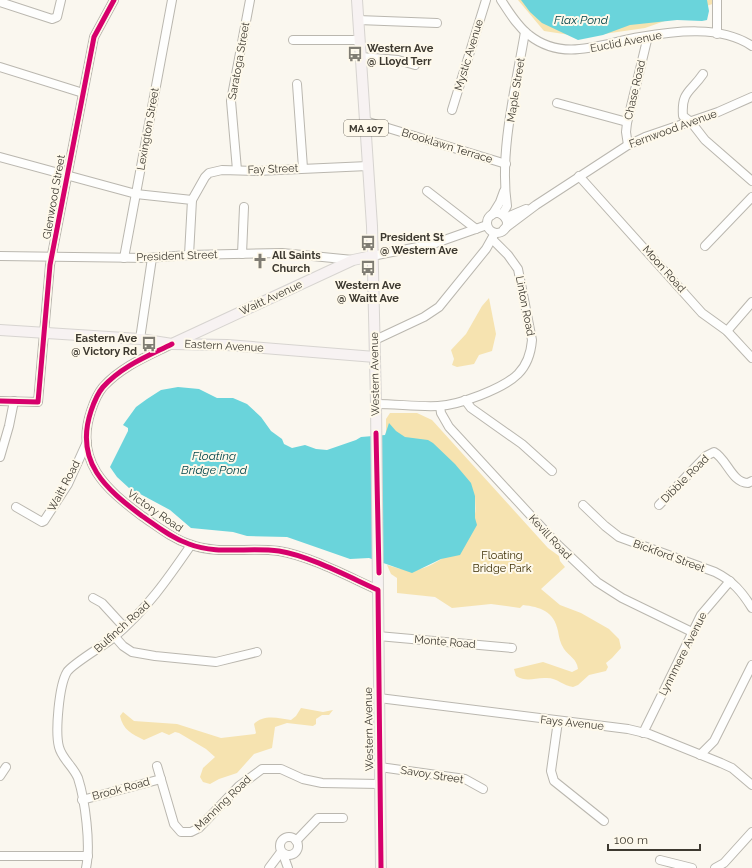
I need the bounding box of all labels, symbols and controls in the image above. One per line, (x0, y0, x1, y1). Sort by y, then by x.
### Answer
water label: Flax Pond (554, 13, 609, 27)
street label: Mystic Avenue (452, 17, 486, 92)
street label: Saratoga Street (226, 21, 252, 101)
street label: Euclid Avenue (589, 29, 663, 55)
place label: Western Ave @ Lloyd Terr (367, 42, 434, 68)
bus stop icon: Western Ave @ Lloyd Terr (346, 45, 364, 63)
street label: Maple Street (504, 57, 528, 123)
street label: Chase Road (622, 59, 648, 121)
street label: Lexington Street (134, 86, 162, 171)
street label: Fernwood Avenue (627, 107, 719, 151)
road number: MA 107 (344, 120, 388, 136)
street label: Brooklawn Terrace (400, 126, 495, 166)
street label: Glenwood Street (40, 153, 68, 240)
street label: Fay Street (248, 162, 299, 176)
place label: President St @ Western Ave (380, 231, 458, 257)
bus stop icon: President St @ Western Ave (359, 234, 377, 252)
street label: Moon Road (640, 243, 688, 295)
street label: President Street (136, 248, 218, 264)
place label: All Saints Church (272, 249, 321, 275)
church icon: All Saints Church (251, 252, 269, 270)
bus stop icon: Western Ave @ Waitt Ave (359, 259, 377, 277)
street label: Linton Road (513, 275, 537, 337)
street label: Waitt Avenue (238, 278, 305, 318)
place label: Western Ave @ Waitt Ave (335, 279, 402, 305)
street label: Western Avenue (368, 331, 382, 416)
place label: Eastern Ave @ Victory Rd (71, 332, 137, 358)
bus stop icon: Eastern Ave @ Victory Rd (140, 335, 158, 353)
street label: Eastern Avenue (184, 337, 265, 355)
water label: Floating Bridge Pond (181, 449, 248, 477)
street label: Dibble Road (658, 452, 712, 506)
street label: Waitt Road (45, 458, 83, 514)
street label: Victory Road (125, 487, 185, 535)
street label: Kevill Road (526, 512, 574, 562)
street label: Bickford Street (631, 537, 707, 575)
park label: Floating Bridge Park (473, 549, 532, 575)
street label: Bulfinch Road (91, 598, 153, 655)
street label: Lynnmere Avenue (656, 610, 710, 698)
street label: Monte Road (414, 633, 476, 651)
street label: Western Avenue (362, 686, 376, 771)
street label: Fays Avenue (540, 713, 605, 733)
street label: Savoy Street (400, 764, 465, 786)
street label: Manning Road (192, 773, 254, 833)
street label: Brook Road (91, 775, 151, 803)
scale bar (608, 826, 700, 852)
text: 100 m (614, 833, 648, 847)

